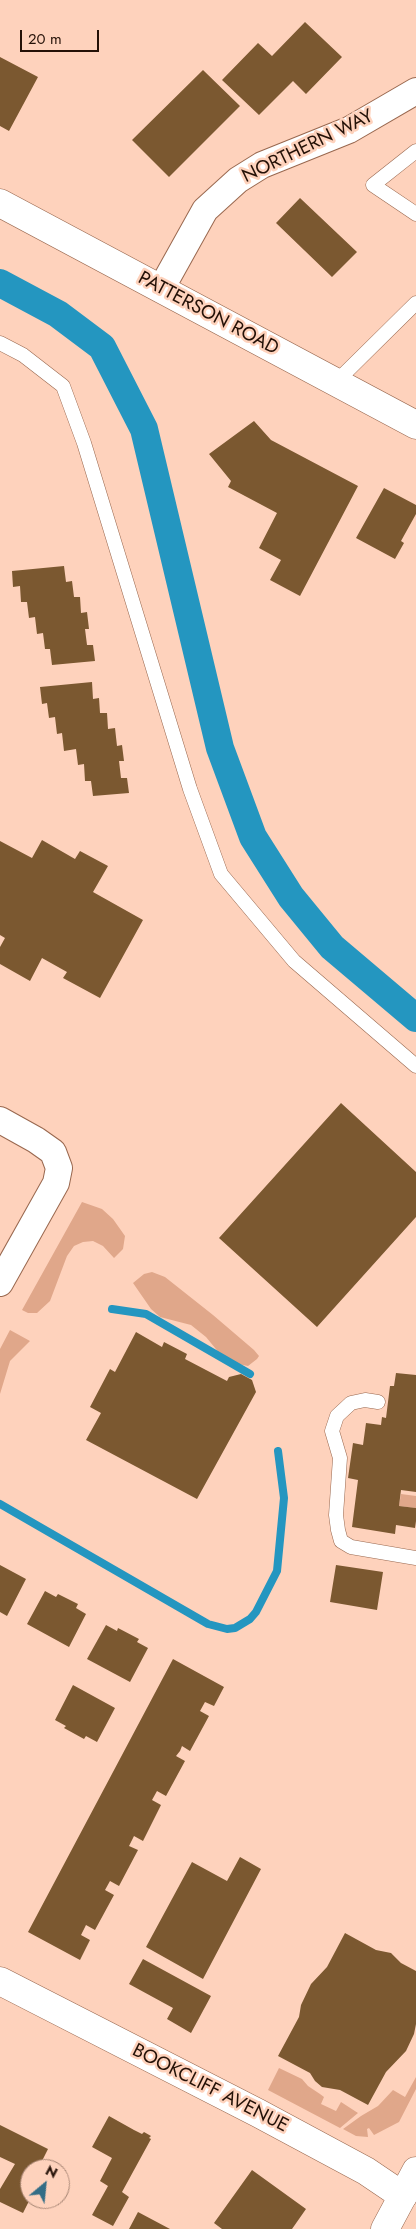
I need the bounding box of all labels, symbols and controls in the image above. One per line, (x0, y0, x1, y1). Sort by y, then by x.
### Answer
scale bar (22, 20, 101, 52)
text: 20 m (28, 28, 62, 50)
street label: NORTHERN WAY (239, 105, 377, 189)
street label: PATTERSON ROAD (134, 267, 282, 361)
street label: BOOKCLIFF AVENUE (128, 2040, 292, 2138)
north arrow (20, 2159, 70, 2209)
text: N (42, 2160, 61, 2183)

